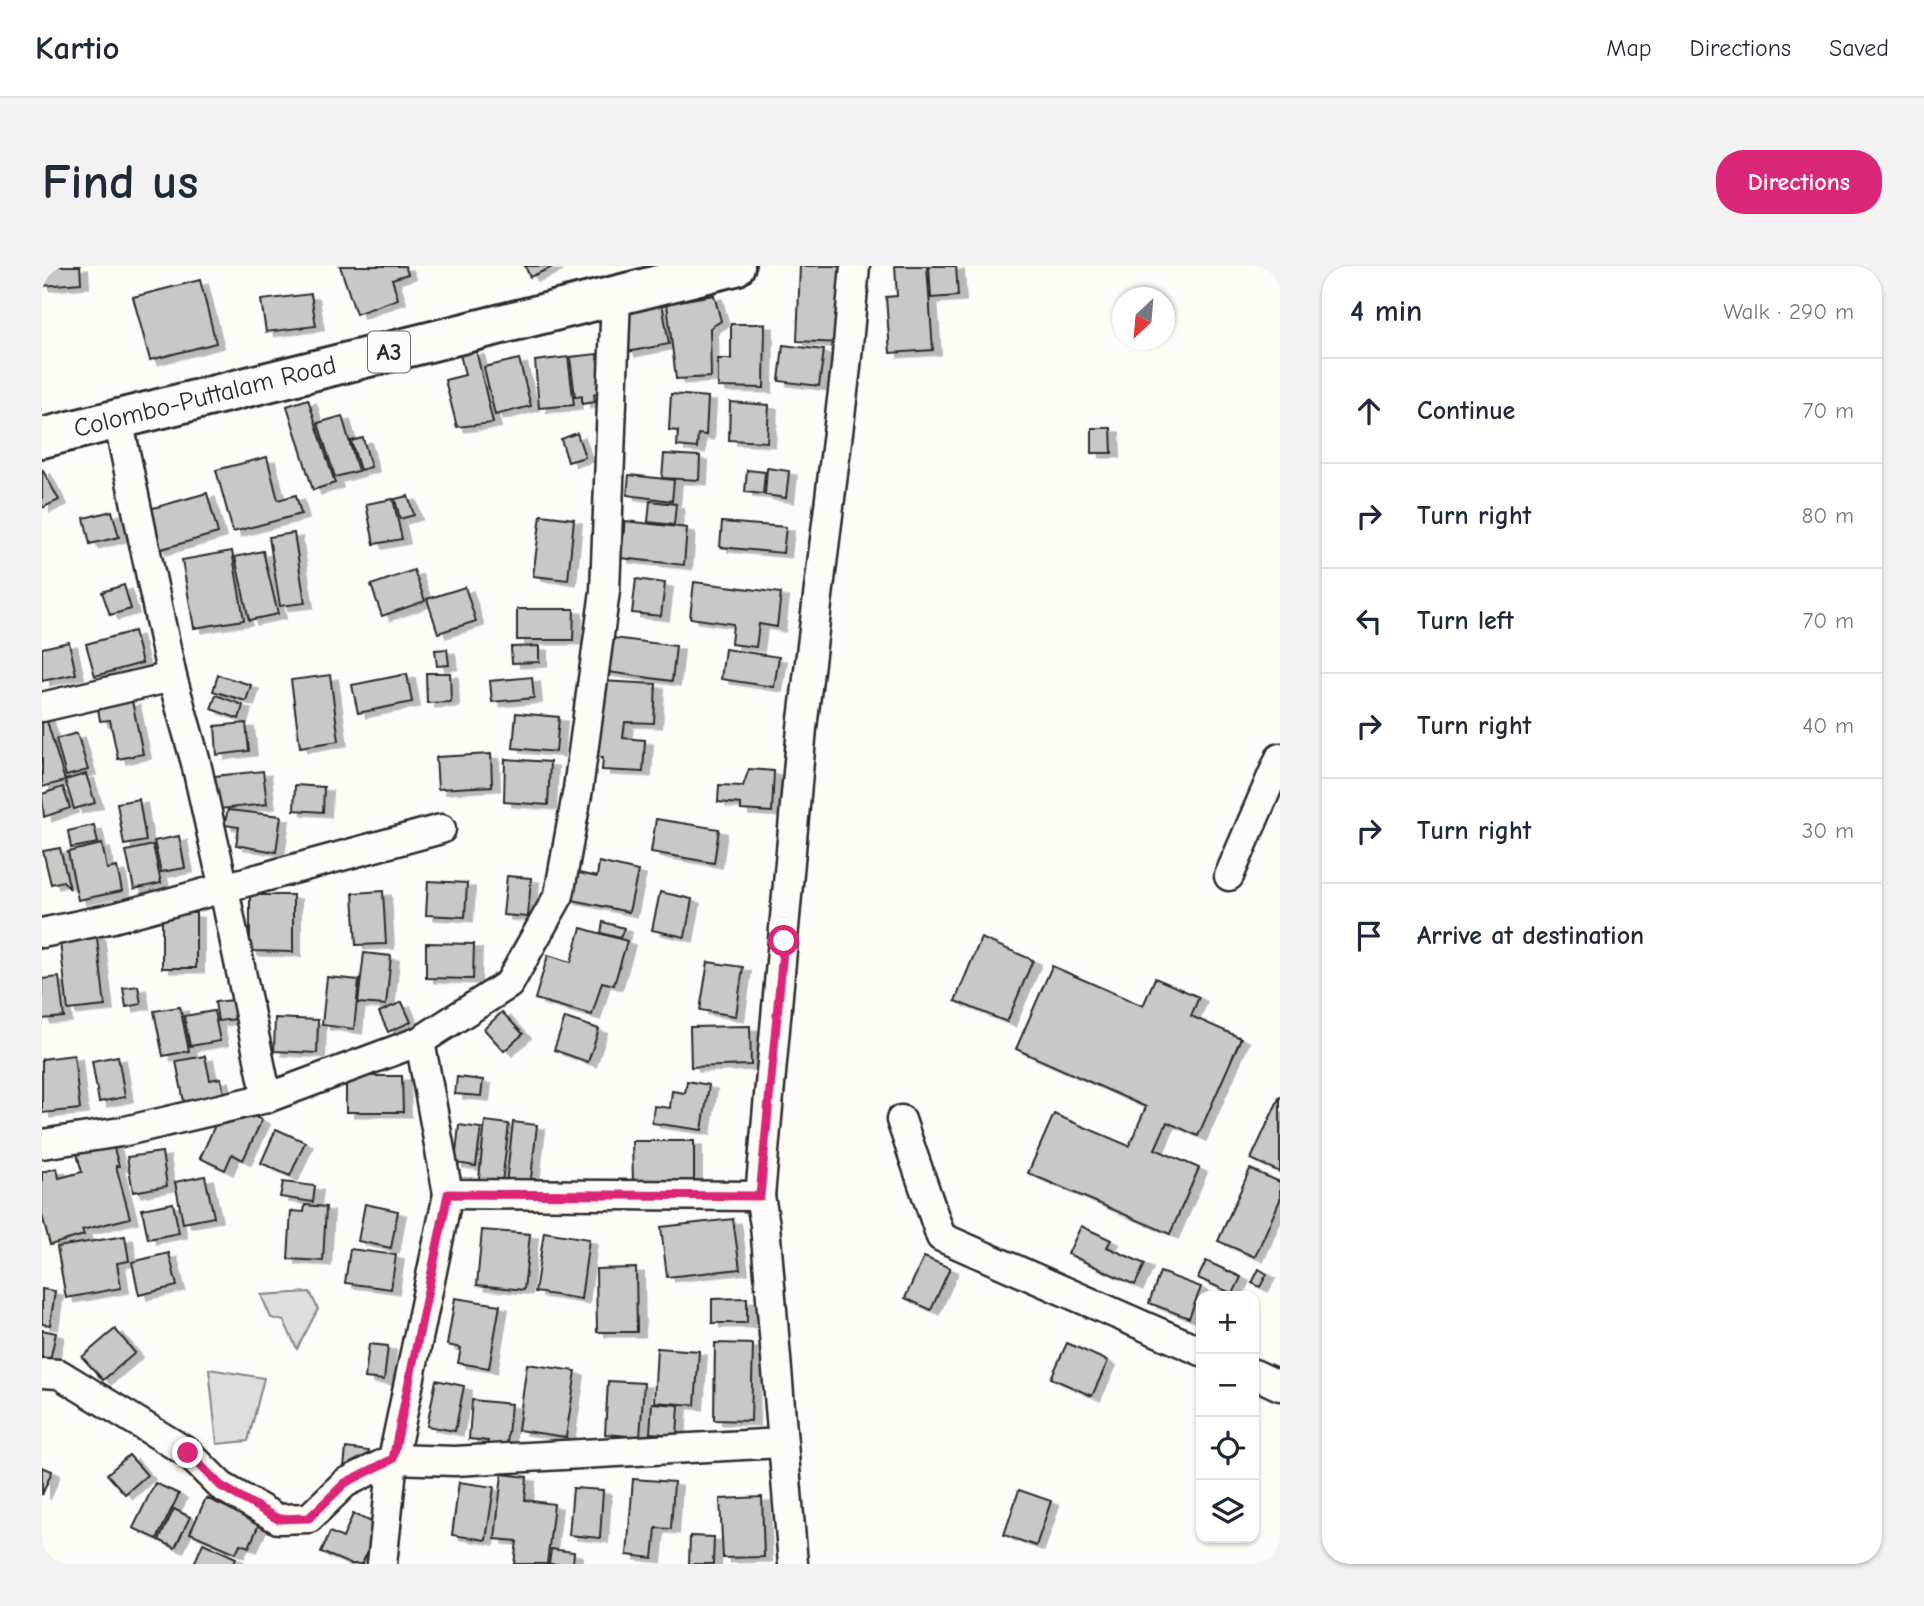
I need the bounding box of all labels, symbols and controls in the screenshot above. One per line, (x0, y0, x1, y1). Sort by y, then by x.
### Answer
text: Kartio (35, 29, 120, 67)
text: Map (1606, 34, 1652, 62)
text: Directions (1690, 34, 1791, 62)
text: Saved (1829, 34, 1889, 62)
button: Directions (1716, 150, 1882, 214)
text: Find us (42, 154, 198, 210)
north arrow (1112, 287, 1175, 350)
text: 4 min (1350, 294, 1422, 329)
text: Walk · 290 m (1723, 298, 1854, 325)
road number: A3 (368, 332, 410, 372)
street label: Colombo-Puttalam Road (71, 350, 339, 444)
icon: ahead (1350, 392, 1388, 430)
text: Continue (1417, 396, 1515, 426)
text: 70 m (1802, 397, 1854, 424)
icon: right (1350, 497, 1388, 535)
text: Turn right (1417, 501, 1531, 531)
text: 80 m (1801, 502, 1854, 529)
icon: left (1350, 602, 1388, 640)
text: Turn left (1417, 606, 1514, 636)
text: 70 m (1802, 607, 1854, 634)
icon: right (1350, 707, 1388, 745)
text: Turn right (1417, 711, 1531, 741)
text: 40 m (1802, 712, 1854, 739)
icon: right (1350, 812, 1388, 850)
text: Turn right (1417, 816, 1531, 846)
text: 30 m (1802, 817, 1854, 844)
icon: arrive (1350, 917, 1388, 955)
text: Arrive at destination (1417, 921, 1644, 951)
route start (768, 925, 799, 956)
map controls (1196, 1291, 1259, 1543)
button: + (1196, 1291, 1259, 1354)
button: − (1196, 1354, 1259, 1417)
button: locate (1196, 1417, 1259, 1480)
route end (172, 1437, 203, 1468)
button: layers (1196, 1480, 1259, 1543)

